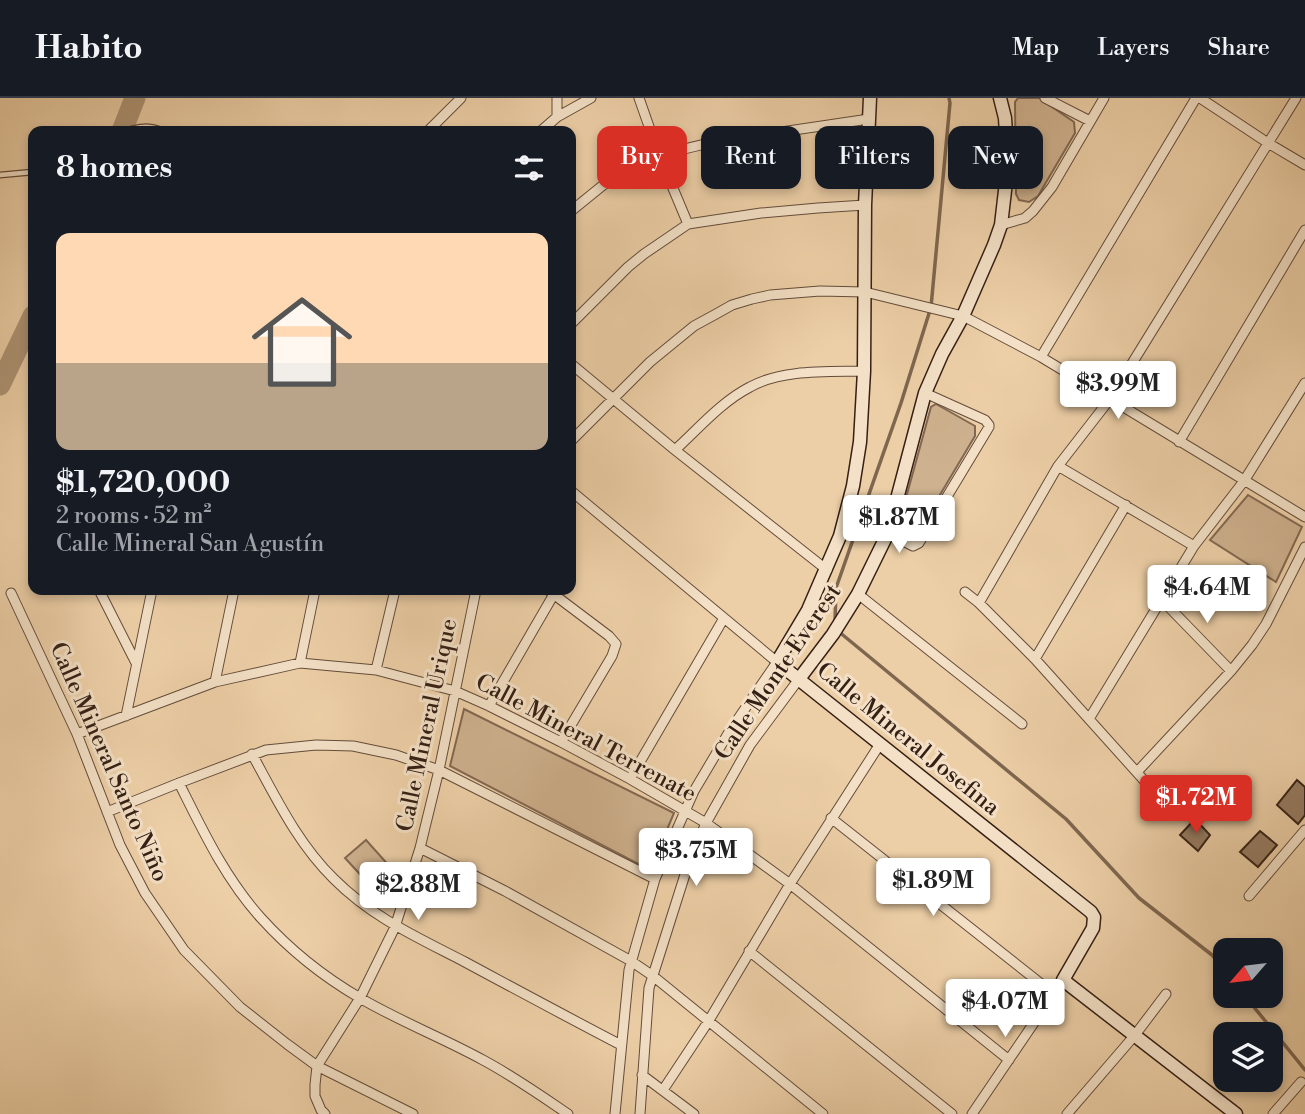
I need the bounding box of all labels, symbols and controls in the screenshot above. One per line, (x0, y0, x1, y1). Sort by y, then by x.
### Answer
text: Habito (35, 28, 143, 69)
text: Map (1012, 33, 1059, 63)
text: Layers (1097, 33, 1169, 63)
text: Share (1207, 33, 1270, 63)
chip: Buy (597, 126, 687, 189)
chip: Rent (701, 126, 801, 189)
chip: Filters (815, 126, 934, 189)
chip: New (948, 126, 1043, 189)
text: 8 homes (56, 149, 172, 187)
icon: filters (510, 149, 548, 187)
icon: home (239, 279, 365, 405)
pin: $3.99M (1061, 362, 1175, 421)
text: $3.99M (1076, 370, 1160, 398)
text: $1,720,000 (56, 464, 230, 502)
pin: $1.87M (842, 496, 956, 555)
text: 2 rooms · 52 m² (56, 502, 212, 530)
text: $1.87M (859, 504, 939, 532)
text: Calle Mineral San Agustín (56, 530, 324, 558)
pin: $4.64M (1150, 566, 1264, 625)
text: $4.64M (1163, 574, 1251, 602)
street label: Calle Monte Everest (709, 579, 847, 765)
street label: Calle Mineral Urique (391, 616, 463, 834)
street label: Calle Mineral Santo Niño (44, 638, 174, 886)
street label: Calle Mineral Josefina (811, 657, 1006, 822)
street label: Calle Mineral Terrenate (471, 668, 701, 808)
pin: $1.72M (1139, 776, 1253, 835)
text: $1.72M (1156, 784, 1236, 812)
pin: $3.75M (639, 828, 753, 888)
text: $3.75M (655, 837, 737, 865)
pin: $1.89M (876, 858, 990, 918)
pin: $2.88M (361, 862, 475, 922)
text: $1.89M (892, 867, 974, 895)
text: $2.88M (376, 871, 460, 899)
north arrow (1213, 938, 1283, 1008)
map controls (1213, 938, 1283, 1092)
pin: $4.07M (948, 979, 1062, 1039)
text: $4.07M (962, 988, 1048, 1016)
button: layers (1213, 1022, 1283, 1092)

